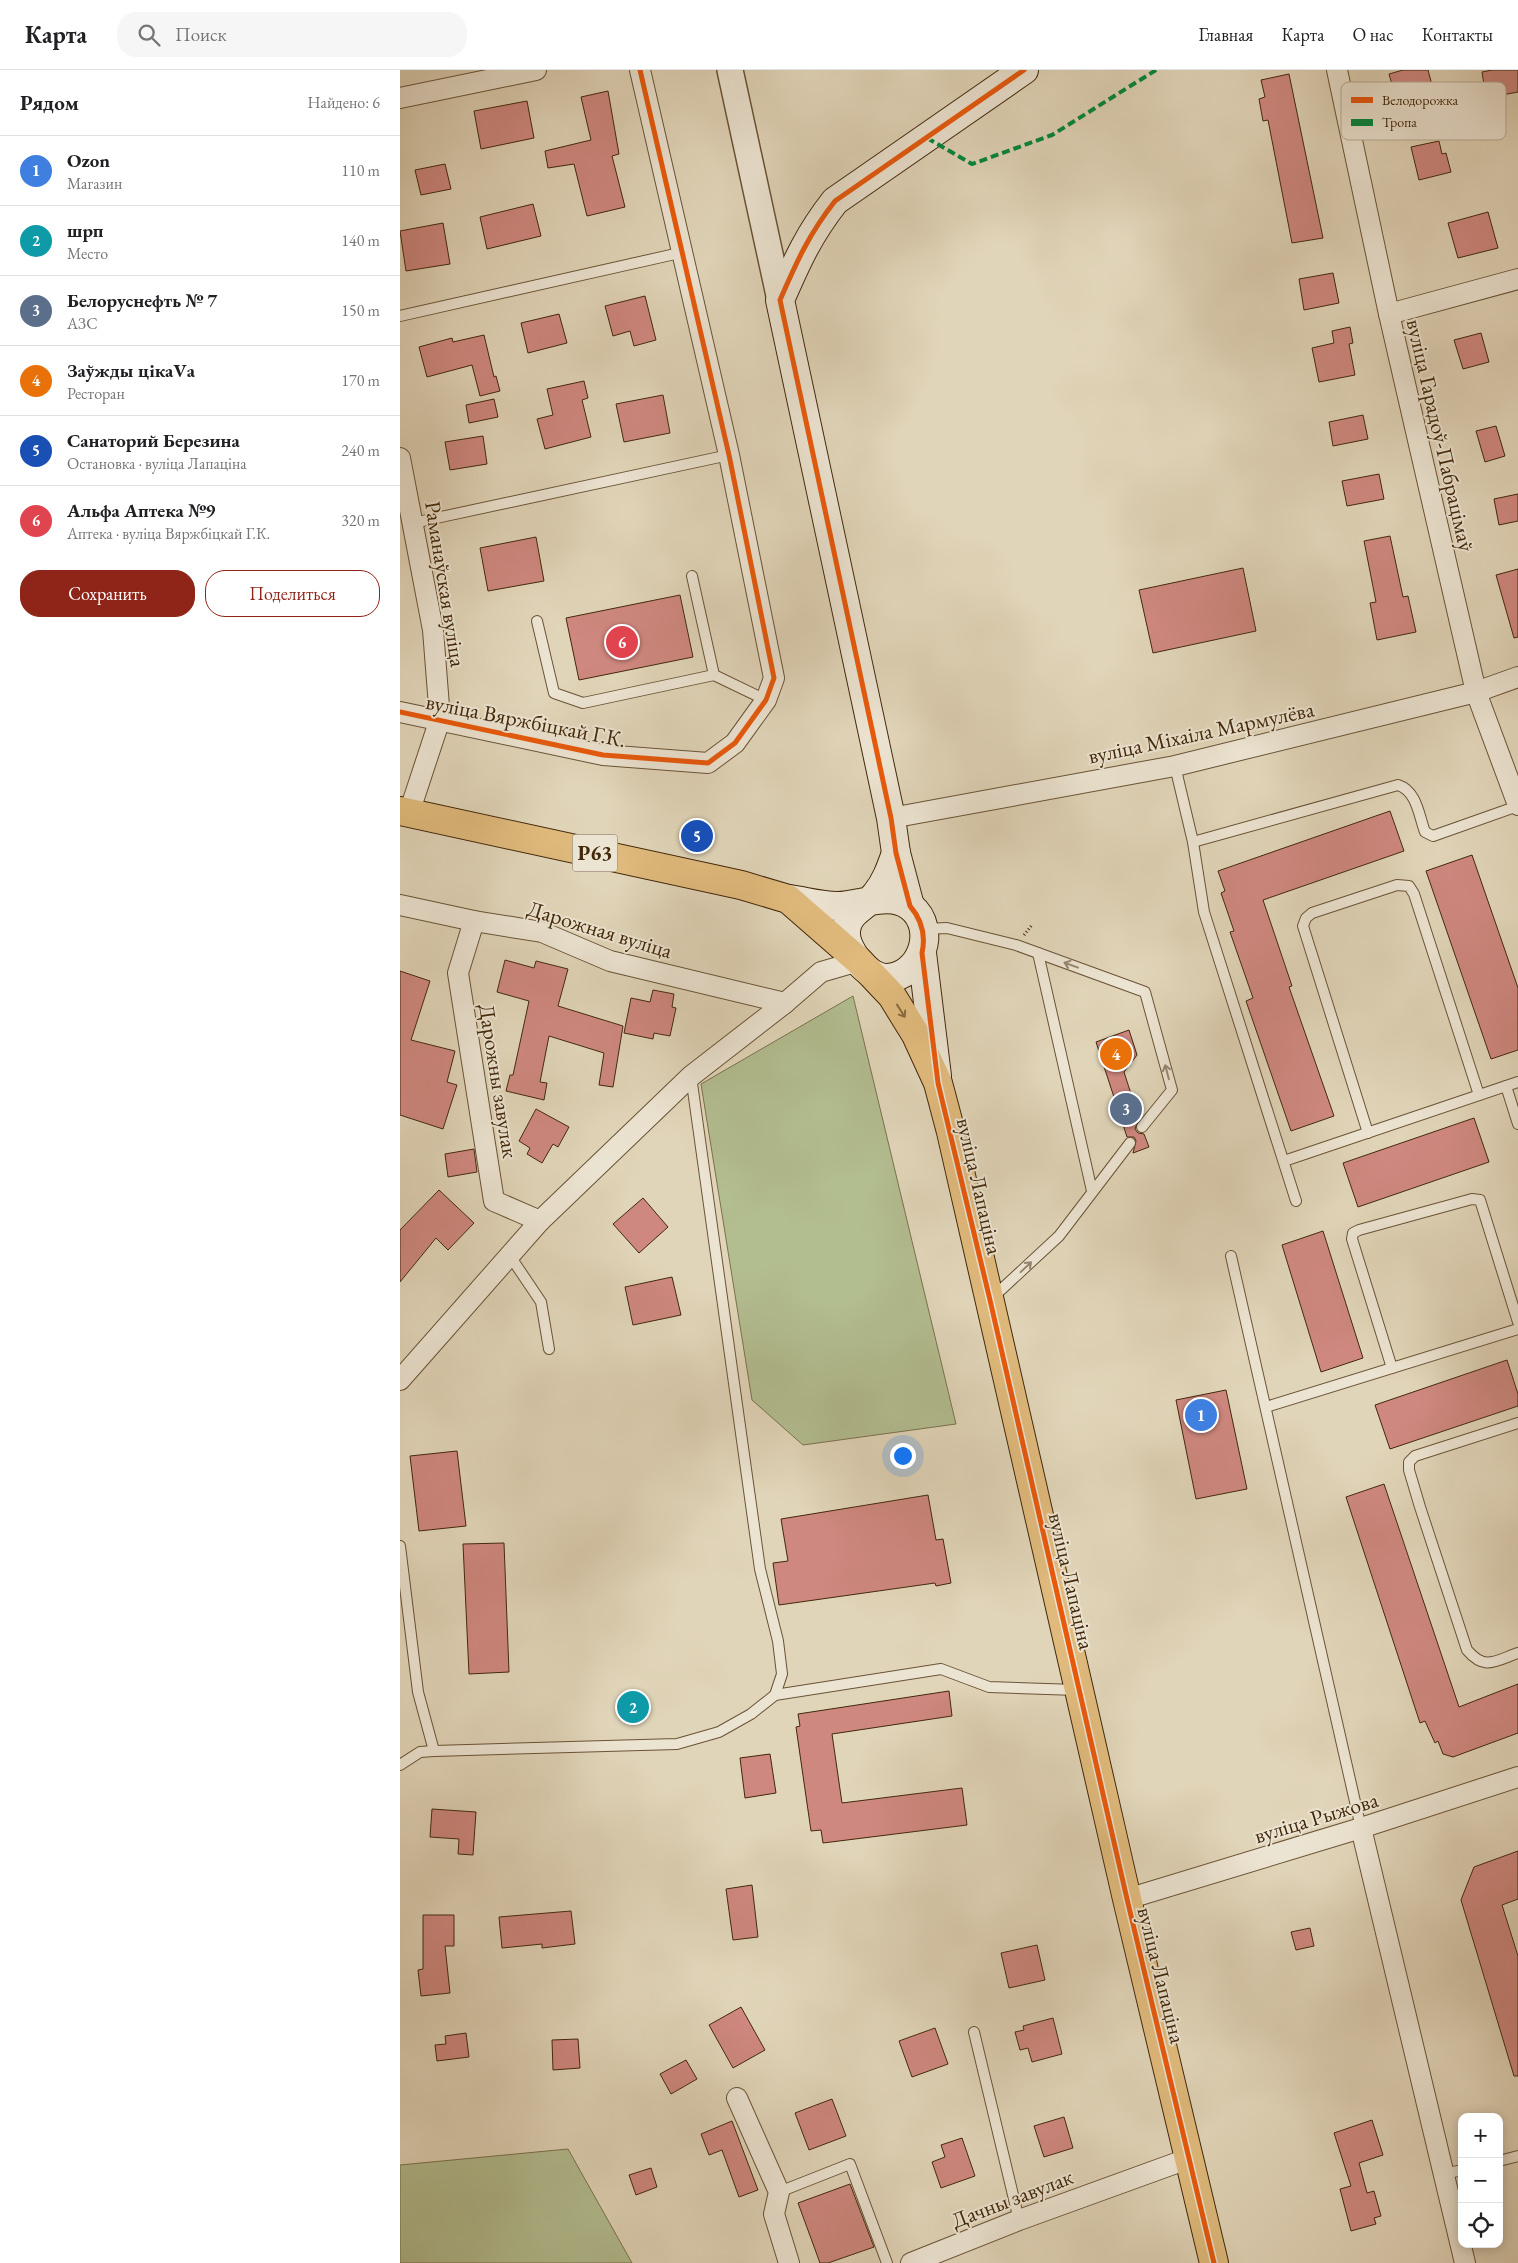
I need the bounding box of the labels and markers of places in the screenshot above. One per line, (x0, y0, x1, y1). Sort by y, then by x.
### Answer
pin: 6 (606, 623, 638, 661)
pin: 5 (681, 817, 713, 855)
pin: 4 (1100, 1035, 1132, 1073)
pin: 3 (1110, 1090, 1142, 1128)
pin: 1 (1185, 1396, 1217, 1434)
pin: 2 (617, 1688, 649, 1726)

